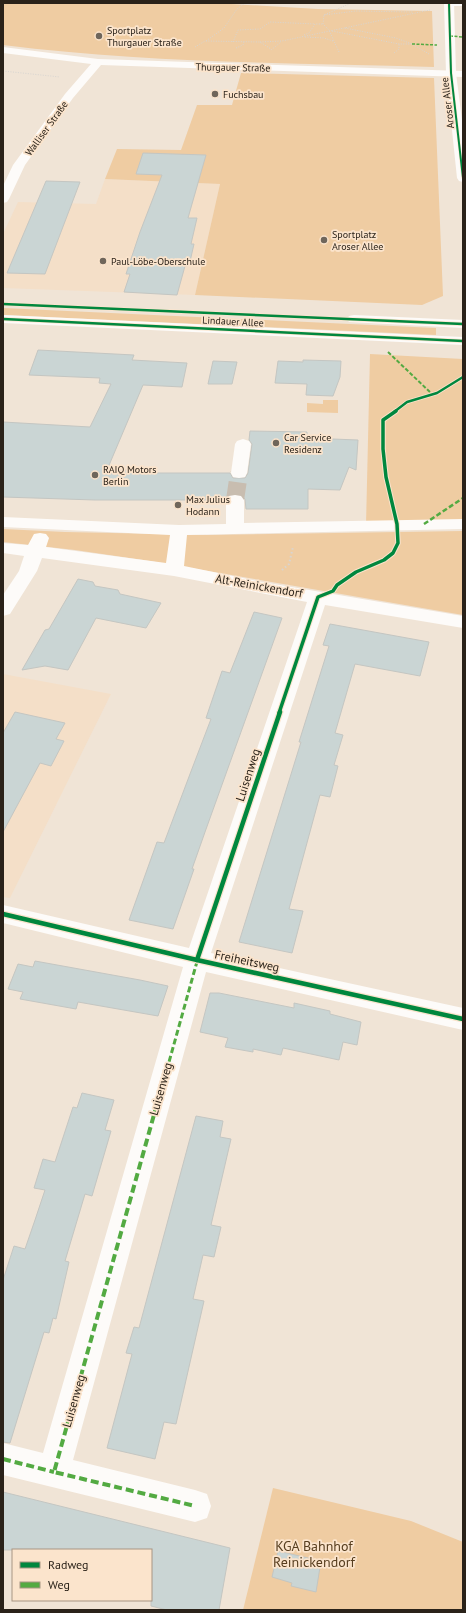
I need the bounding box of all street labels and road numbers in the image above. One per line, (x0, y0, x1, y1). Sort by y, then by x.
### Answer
street label: Thurgauer Straße (196, 60, 270, 75)
street label: Aroser Allee (438, 77, 457, 129)
street label: Walliser Straße (22, 98, 71, 158)
street label: Lindauer Allee (202, 313, 264, 330)
street label: Alt-Reinickendorf (214, 570, 305, 601)
street label: Luisenweg (232, 747, 263, 803)
street label: Freiheitsweg (213, 946, 281, 975)
street label: Luisenweg (146, 1061, 175, 1117)
street label: Luisenweg (59, 1373, 88, 1429)

